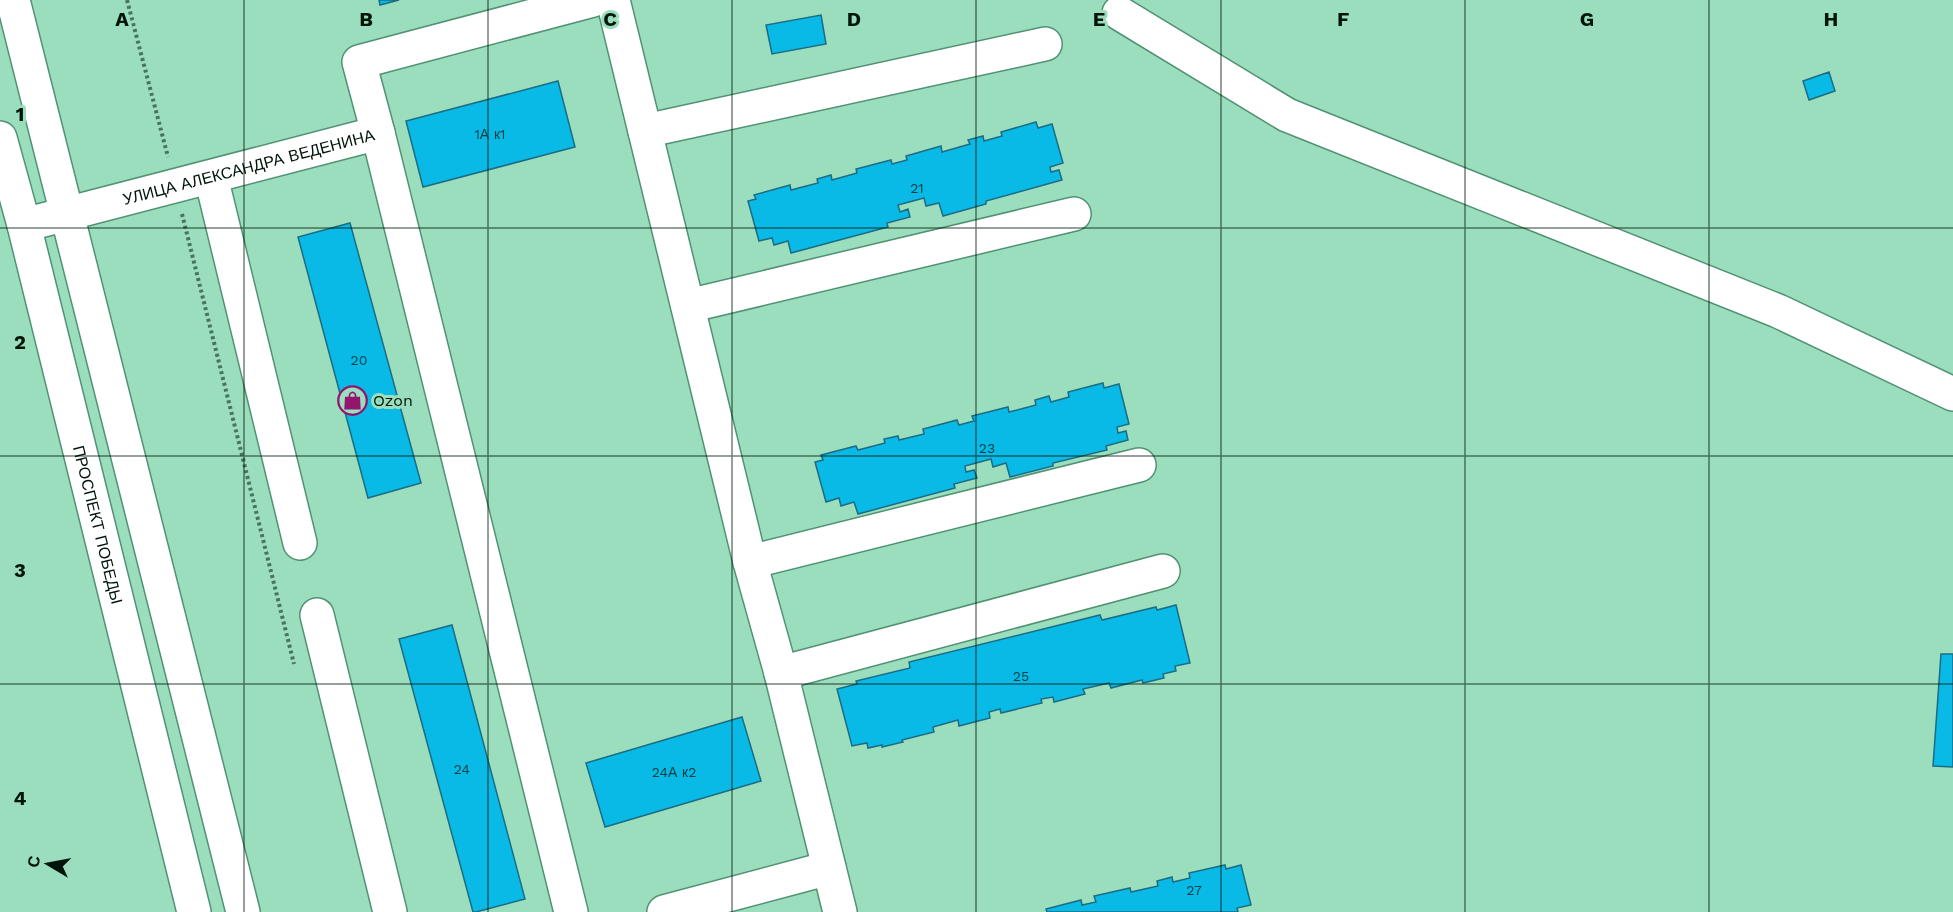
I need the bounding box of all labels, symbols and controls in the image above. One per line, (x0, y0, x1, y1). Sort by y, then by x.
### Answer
text: A (115, 7, 129, 31)
text: B (359, 7, 373, 31)
text: C (603, 7, 617, 31)
text: D (847, 7, 861, 31)
text: E (1093, 7, 1105, 31)
text: F (1337, 7, 1349, 31)
text: G (1580, 7, 1594, 31)
text: H (1824, 7, 1838, 31)
text: 1 (16, 102, 24, 126)
street label: УЛИЦА АЛЕКСАНДРА ВЕДЕНИНА (121, 125, 377, 209)
house number: 1А к1 (474, 126, 506, 142)
house number: 21 (910, 180, 924, 196)
text: 2 (14, 330, 26, 354)
house number: 20 (351, 352, 367, 368)
shop icon: Ozon (336, 384, 368, 416)
place label: Ozon (373, 391, 413, 410)
house number: 23 (979, 440, 995, 456)
street label: ПРОСПЕКТ ПОБЕДЫ (69, 444, 126, 606)
text: 3 (14, 558, 26, 582)
house number: 25 (1013, 668, 1029, 684)
house number: 24 (454, 761, 470, 777)
house number: 24А к2 (652, 764, 696, 780)
text: 4 (14, 786, 27, 810)
north arrow (18, 834, 78, 894)
text: С (23, 854, 44, 869)
house number: 27 (1186, 882, 1202, 898)

